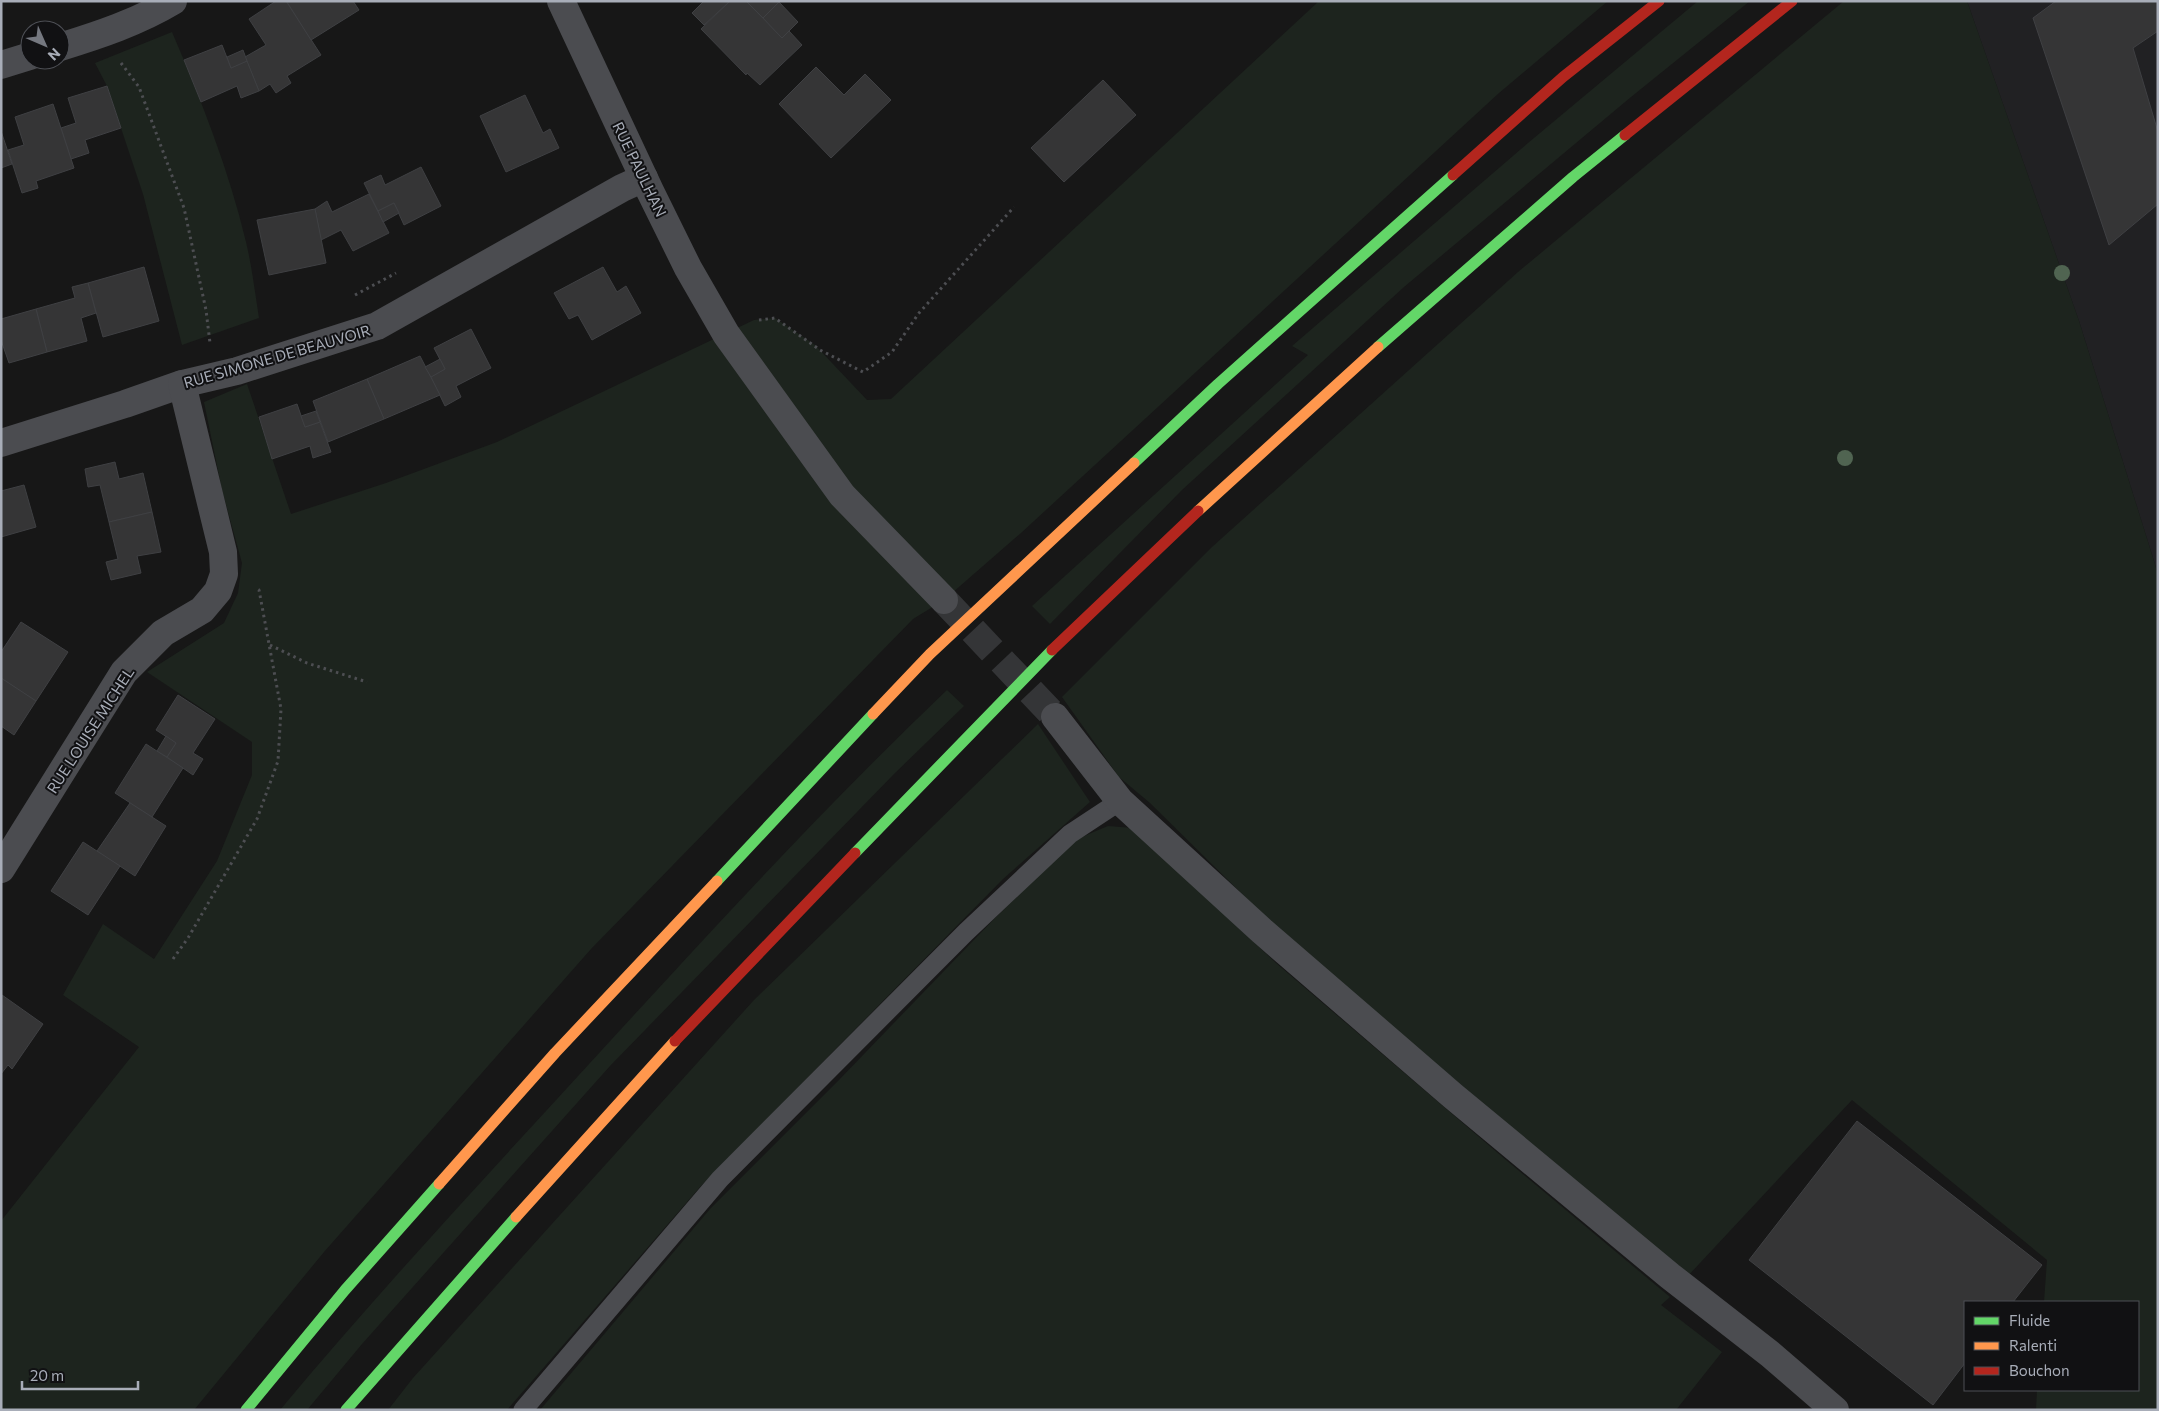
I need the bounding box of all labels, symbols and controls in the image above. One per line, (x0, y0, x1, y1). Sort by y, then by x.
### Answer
north arrow (20, 20, 70, 70)
text: N (45, 45, 64, 64)
street label: RUE PAULHAN (609, 119, 671, 219)
street label: RUE SIMONE DE BEAUVOIR (181, 321, 373, 391)
street label: RUE LOUISE MICHEL (43, 663, 138, 796)
legend (1964, 1301, 2139, 1391)
text: Fluide (2009, 1311, 2050, 1329)
text: Ralenti (2009, 1336, 2057, 1354)
scale bar (22, 1358, 139, 1390)
text: Bouchon (2009, 1361, 2070, 1379)
text: 20 m (30, 1366, 64, 1384)

